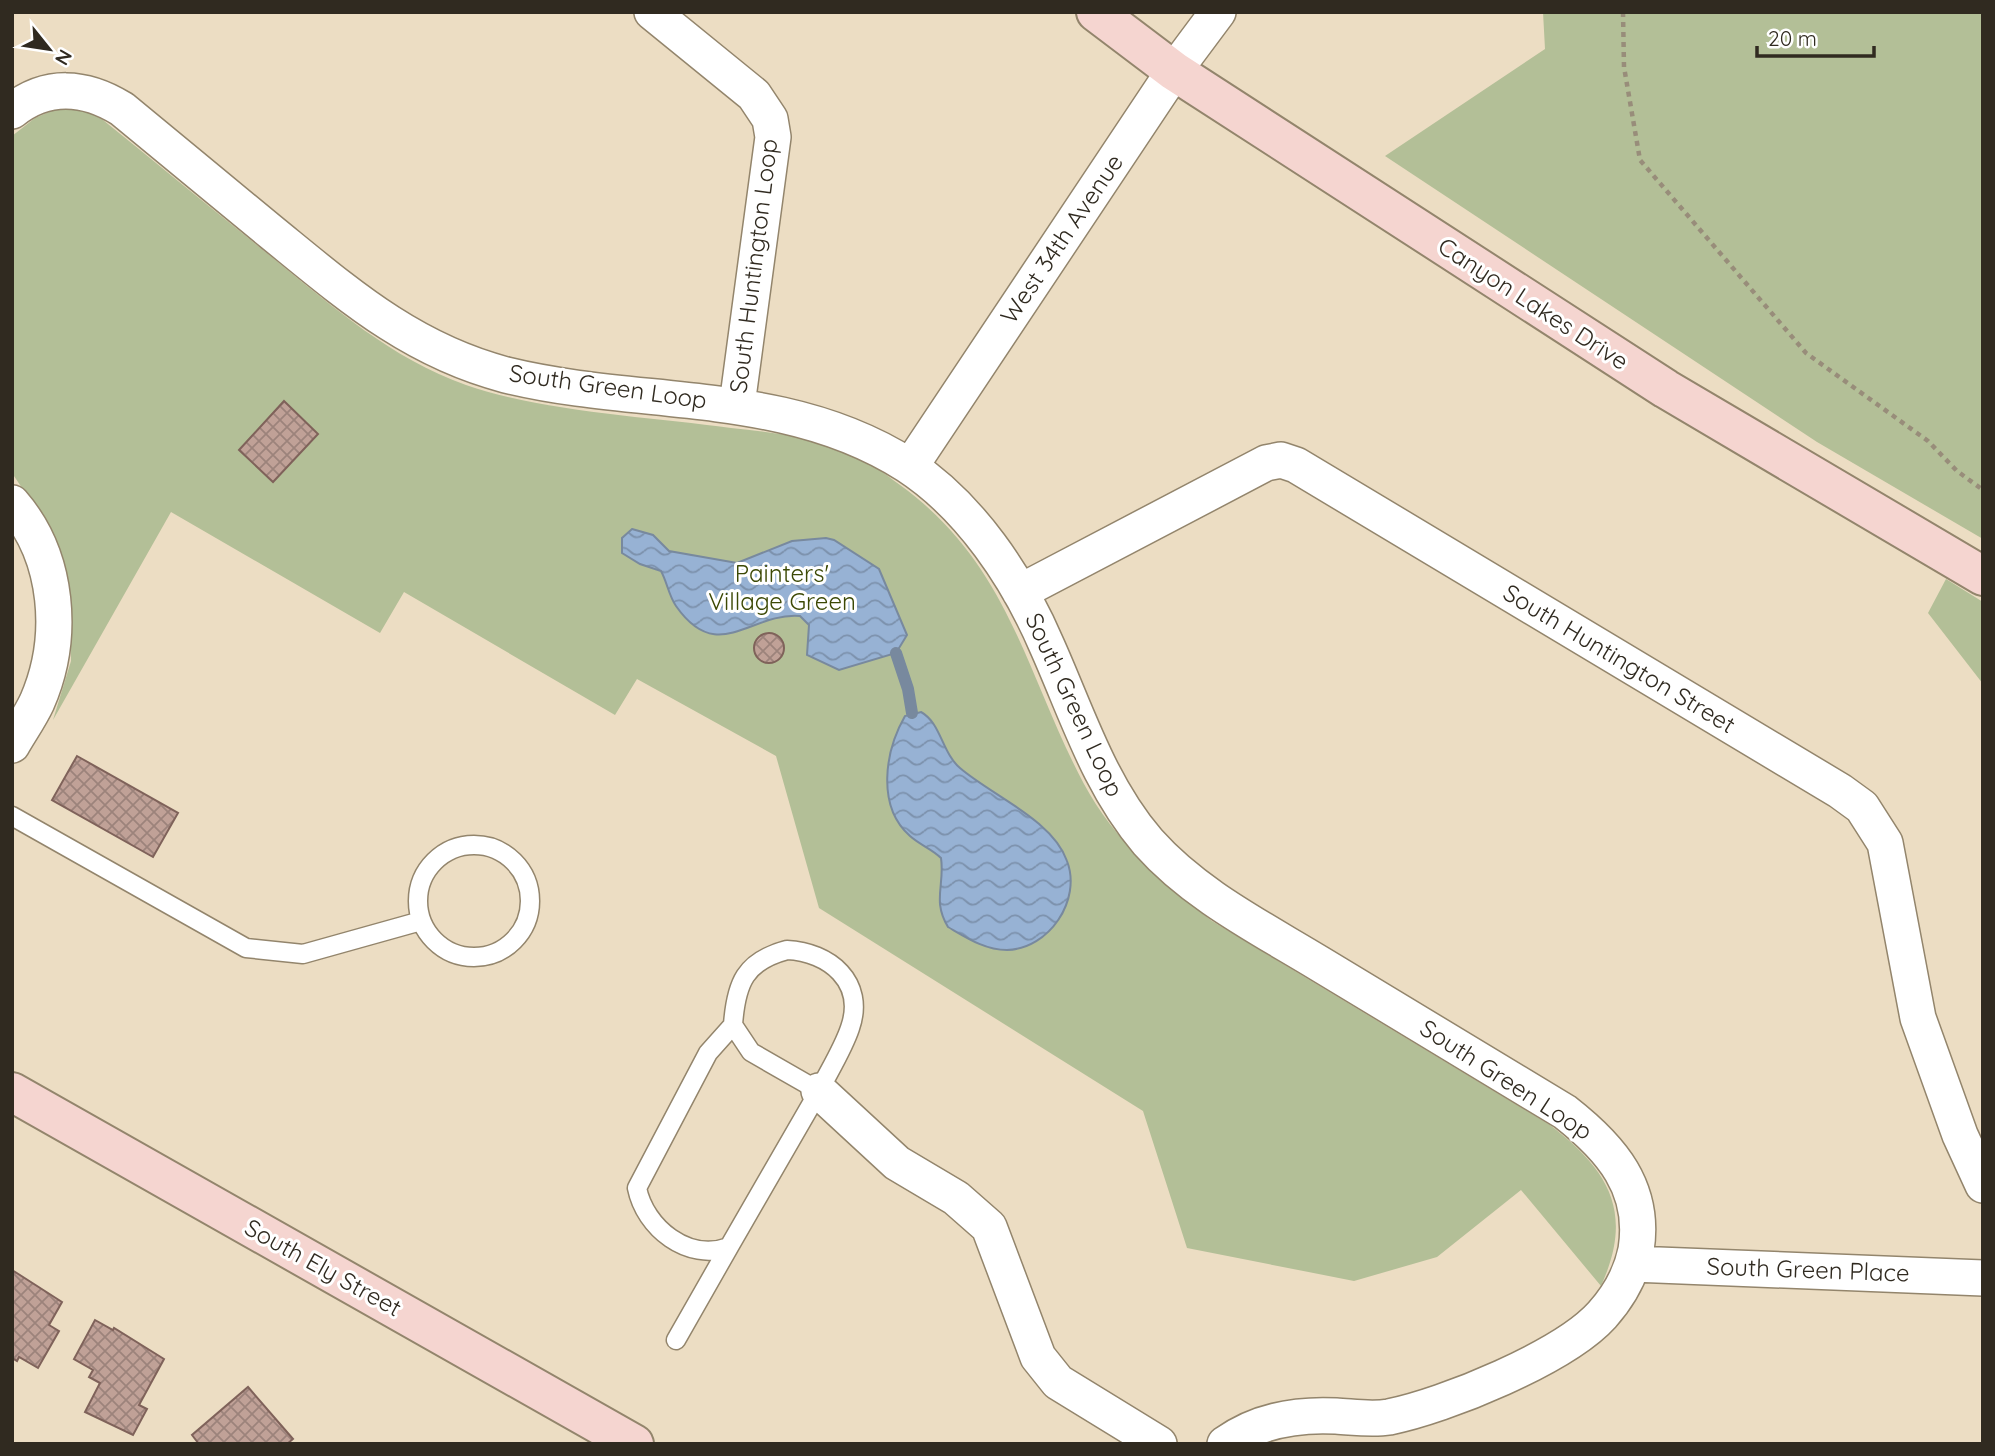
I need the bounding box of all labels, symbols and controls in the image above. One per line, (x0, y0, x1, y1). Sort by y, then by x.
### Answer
north arrow (14, 14, 84, 84)
scale bar (1757, 14, 1874, 58)
text: 20 m (1768, 25, 1817, 51)
text: N (50, 45, 78, 70)
street label: South Huntington Loop (723, 137, 784, 395)
street label: West 34th Avenue (993, 148, 1129, 329)
street label: Canyon Lakes Drive (1433, 230, 1634, 376)
street label: South Green Loop (507, 357, 709, 415)
park label: Painters' Village Green (708, 558, 856, 616)
street label: South Huntington Street (1498, 577, 1741, 739)
street label: South Green Loop (1019, 608, 1131, 801)
street label: South Green Loop (1415, 1012, 1598, 1146)
street label: South Ely Street (240, 1212, 407, 1323)
street label: South Green Place (1706, 1250, 1910, 1288)

